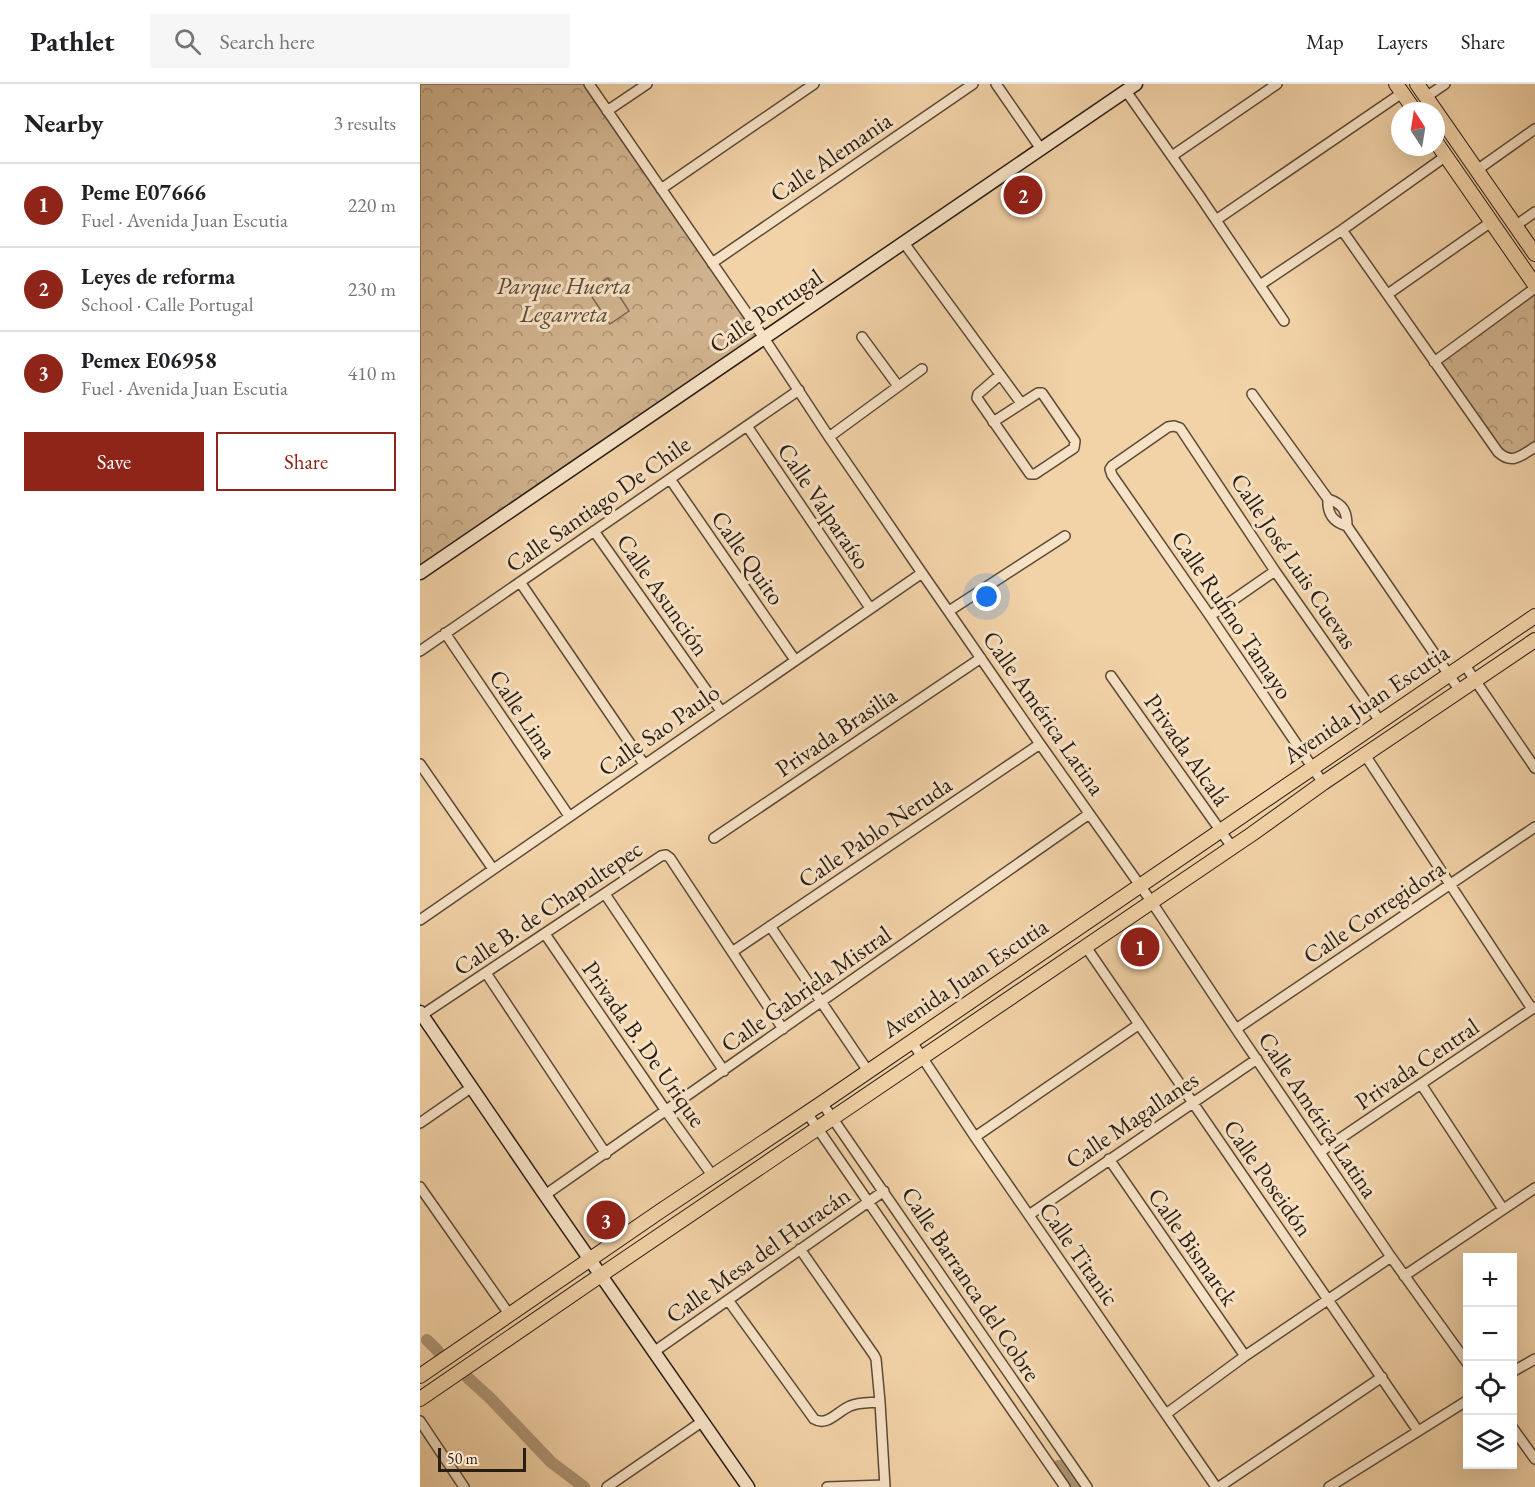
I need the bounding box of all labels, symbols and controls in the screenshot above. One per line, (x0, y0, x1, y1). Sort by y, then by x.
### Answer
search box (150, 14, 570, 68)
text: Pathlet (30, 23, 114, 59)
icon: search (171, 25, 204, 58)
text: Search here (219, 27, 315, 56)
text: Map (1306, 28, 1344, 55)
text: Layers (1377, 28, 1428, 55)
text: Share (1461, 28, 1505, 55)
north arrow (1391, 102, 1445, 156)
street label: Calle Alemania (764, 104, 898, 209)
text: Nearby (24, 106, 104, 140)
text: 3 results (333, 110, 396, 136)
pin: 2 (1004, 172, 1042, 218)
text: Peme E07666 (81, 178, 206, 207)
text: 1 (38, 192, 49, 218)
text: 220 m (348, 192, 396, 218)
text: Fuel · Avenida Juan Escutia (81, 207, 288, 233)
street label: Calle Portugal (703, 261, 829, 360)
text: Leyes de reforma (81, 262, 235, 291)
park label: Parque Huerta Legarreta (497, 270, 631, 329)
text: 2 (38, 276, 49, 302)
text: 230 m (348, 276, 396, 302)
text: School · Calle Portugal (81, 291, 254, 317)
text: Pemex E06958 (81, 346, 217, 375)
text: 3 (38, 360, 49, 386)
text: 410 m (348, 360, 396, 386)
text: Fuel · Avenida Juan Escutia (81, 375, 288, 401)
street label: Calle Santiago De Chile (499, 428, 696, 579)
button: Save (24, 432, 204, 491)
button: Share (216, 432, 396, 491)
street label: Calle Valparaíso (771, 437, 878, 575)
street label: Calle José Luis Cuevas (1224, 467, 1365, 655)
street label: Calle Quito (705, 504, 792, 611)
street label: Calle Rufino Tamayo (1165, 524, 1300, 705)
street label: Calle Asunción (610, 528, 717, 662)
your location (972, 582, 1001, 611)
street label: Calle América Latina (976, 624, 1113, 801)
street label: Avenida Juan Escutia (1276, 636, 1455, 771)
street label: Calle Lima (482, 663, 565, 764)
street label: Calle Sao Paulo (592, 676, 726, 783)
street label: Privada Brasilia (769, 679, 903, 784)
street label: Privada Alcalá (1137, 688, 1238, 812)
street label: Calle Pablo Neruda (792, 768, 958, 895)
street label: Calle B. de Chapultepec (447, 833, 648, 982)
street label: Calle Corregidora (1297, 852, 1451, 970)
street label: Avenida Juan Escutia (875, 910, 1054, 1045)
street label: Calle Gabriela Mistral (714, 918, 897, 1059)
pin: 1 (1120, 924, 1160, 970)
street label: Privada B. De Urique (575, 954, 713, 1133)
street label: Privada Central (1349, 1011, 1485, 1117)
street label: Calle América Latina (1251, 1026, 1386, 1204)
street label: Calle Magallanes (1059, 1064, 1204, 1175)
street label: Calle Poseidón (1217, 1113, 1320, 1243)
street label: Calle Mesa del Huracán (659, 1179, 856, 1330)
street label: Calle Barranca del Cobre (895, 1180, 1048, 1387)
street label: Calle Bismarck (1141, 1182, 1246, 1312)
street label: Calle Titanic (1032, 1196, 1126, 1312)
pin: 3 (586, 1198, 626, 1242)
map controls (1463, 1253, 1517, 1469)
button: + (1463, 1253, 1517, 1307)
button: − (1463, 1307, 1517, 1361)
button: locate (1463, 1361, 1517, 1415)
button: layers (1463, 1415, 1517, 1469)
scale bar (438, 1445, 526, 1472)
text: 50 m (447, 1448, 478, 1469)

